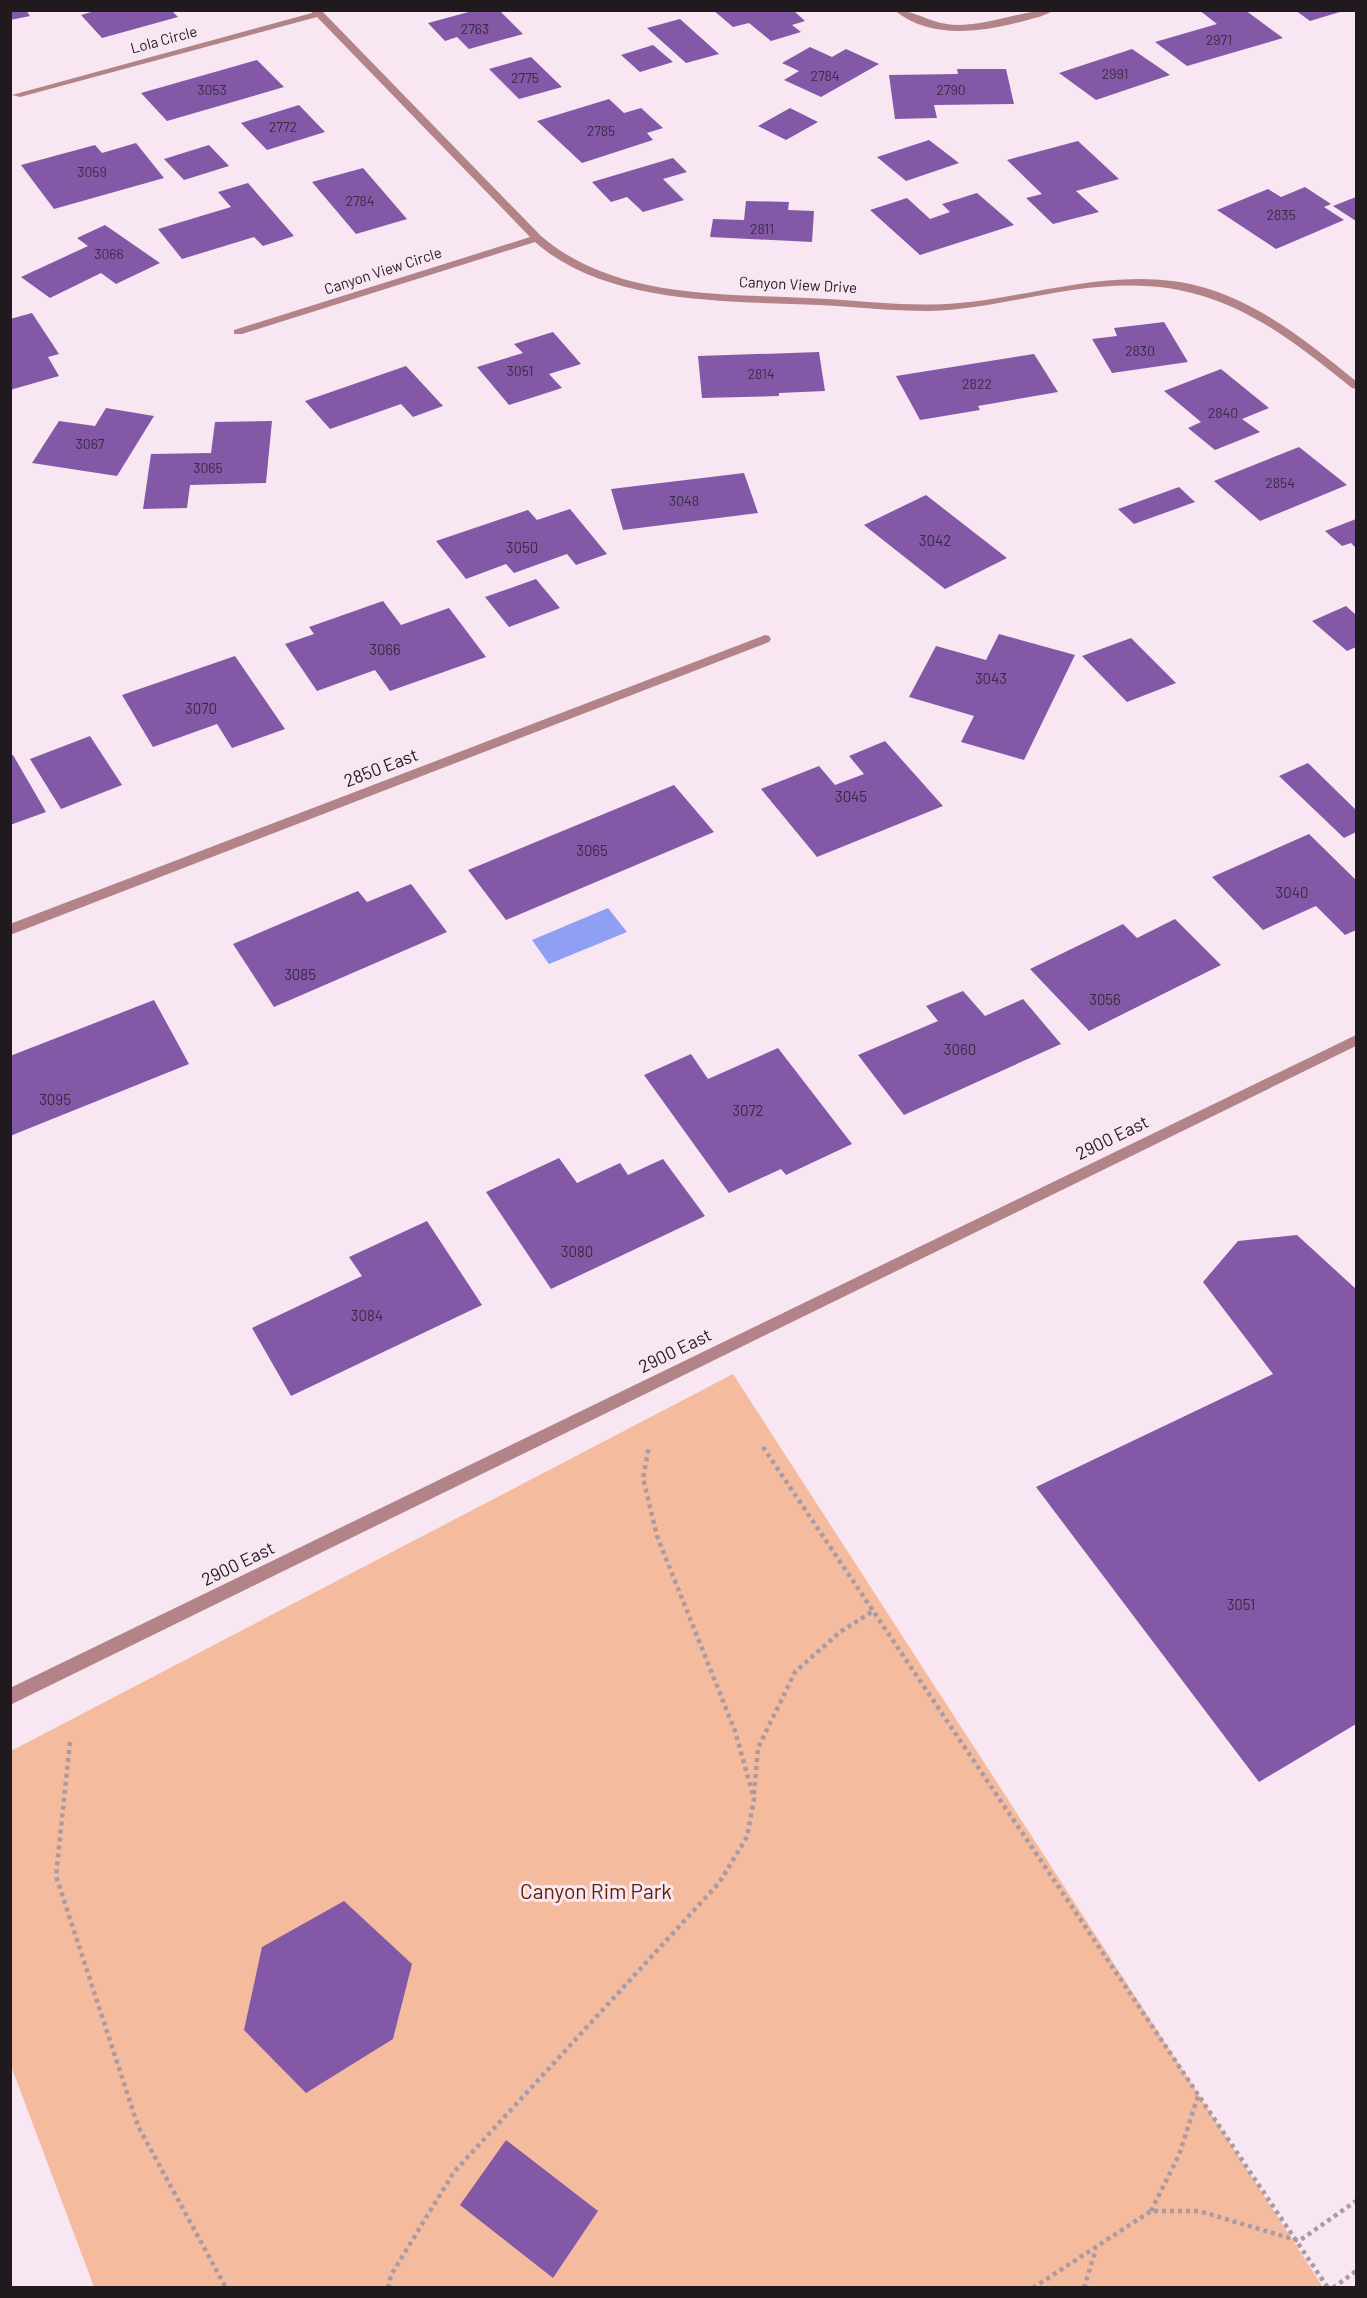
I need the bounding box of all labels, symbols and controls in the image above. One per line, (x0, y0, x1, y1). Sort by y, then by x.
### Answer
house number: 2763 (461, 20, 489, 37)
street label: Lola Circle (128, 21, 199, 57)
house number: 2971 (1206, 31, 1232, 48)
house number: 2991 (1102, 65, 1128, 82)
house number: 2784 (810, 67, 840, 84)
house number: 2775 (511, 69, 539, 86)
house number: 3053 (197, 81, 227, 98)
house number: 2790 (936, 81, 966, 98)
house number: 2772 (269, 118, 297, 135)
house number: 2785 (587, 122, 615, 139)
house number: 3059 (77, 163, 107, 180)
house number: 2784 (345, 192, 375, 209)
house number: 2835 (1266, 206, 1296, 223)
house number: 2811 (750, 220, 774, 237)
street label: Canyon View Circle (322, 243, 444, 298)
house number: 3066 (94, 245, 124, 262)
street label: Canyon View Drive (739, 272, 858, 296)
house number: 2830 (1125, 342, 1155, 359)
house number: 3051 (507, 362, 533, 379)
house number: 2814 (747, 365, 775, 382)
house number: 2822 (962, 375, 992, 392)
house number: 2840 (1208, 404, 1238, 421)
house number: 3067 (76, 435, 105, 452)
house number: 3065 (193, 459, 223, 476)
house number: 2854 (1265, 474, 1295, 491)
house number: 3048 (669, 492, 699, 509)
house number: 3042 (919, 531, 951, 549)
house number: 3050 (506, 538, 538, 556)
house number: 3066 (369, 640, 401, 658)
house number: 3043 (975, 669, 1007, 687)
house number: 3070 (185, 699, 217, 717)
street label: 2850 East (341, 743, 421, 791)
house number: 3045 (835, 787, 867, 805)
house number: 3065 (576, 841, 608, 859)
house number: 3040 (1276, 883, 1308, 901)
house number: 3085 (284, 965, 316, 983)
house number: 3056 (1089, 990, 1121, 1008)
house number: 3060 (944, 1040, 976, 1058)
house number: 3095 (39, 1090, 71, 1108)
house number: 3072 (732, 1101, 764, 1119)
street label: 2900 East (1072, 1110, 1152, 1164)
house number: 3080 (561, 1242, 593, 1260)
house number: 3084 (351, 1306, 383, 1324)
street label: 2900 East (635, 1323, 715, 1377)
street label: 2900 East (198, 1536, 278, 1590)
house number: 3051 (1227, 1595, 1255, 1613)
park label: Canyon Rim Park (520, 1878, 672, 1903)

